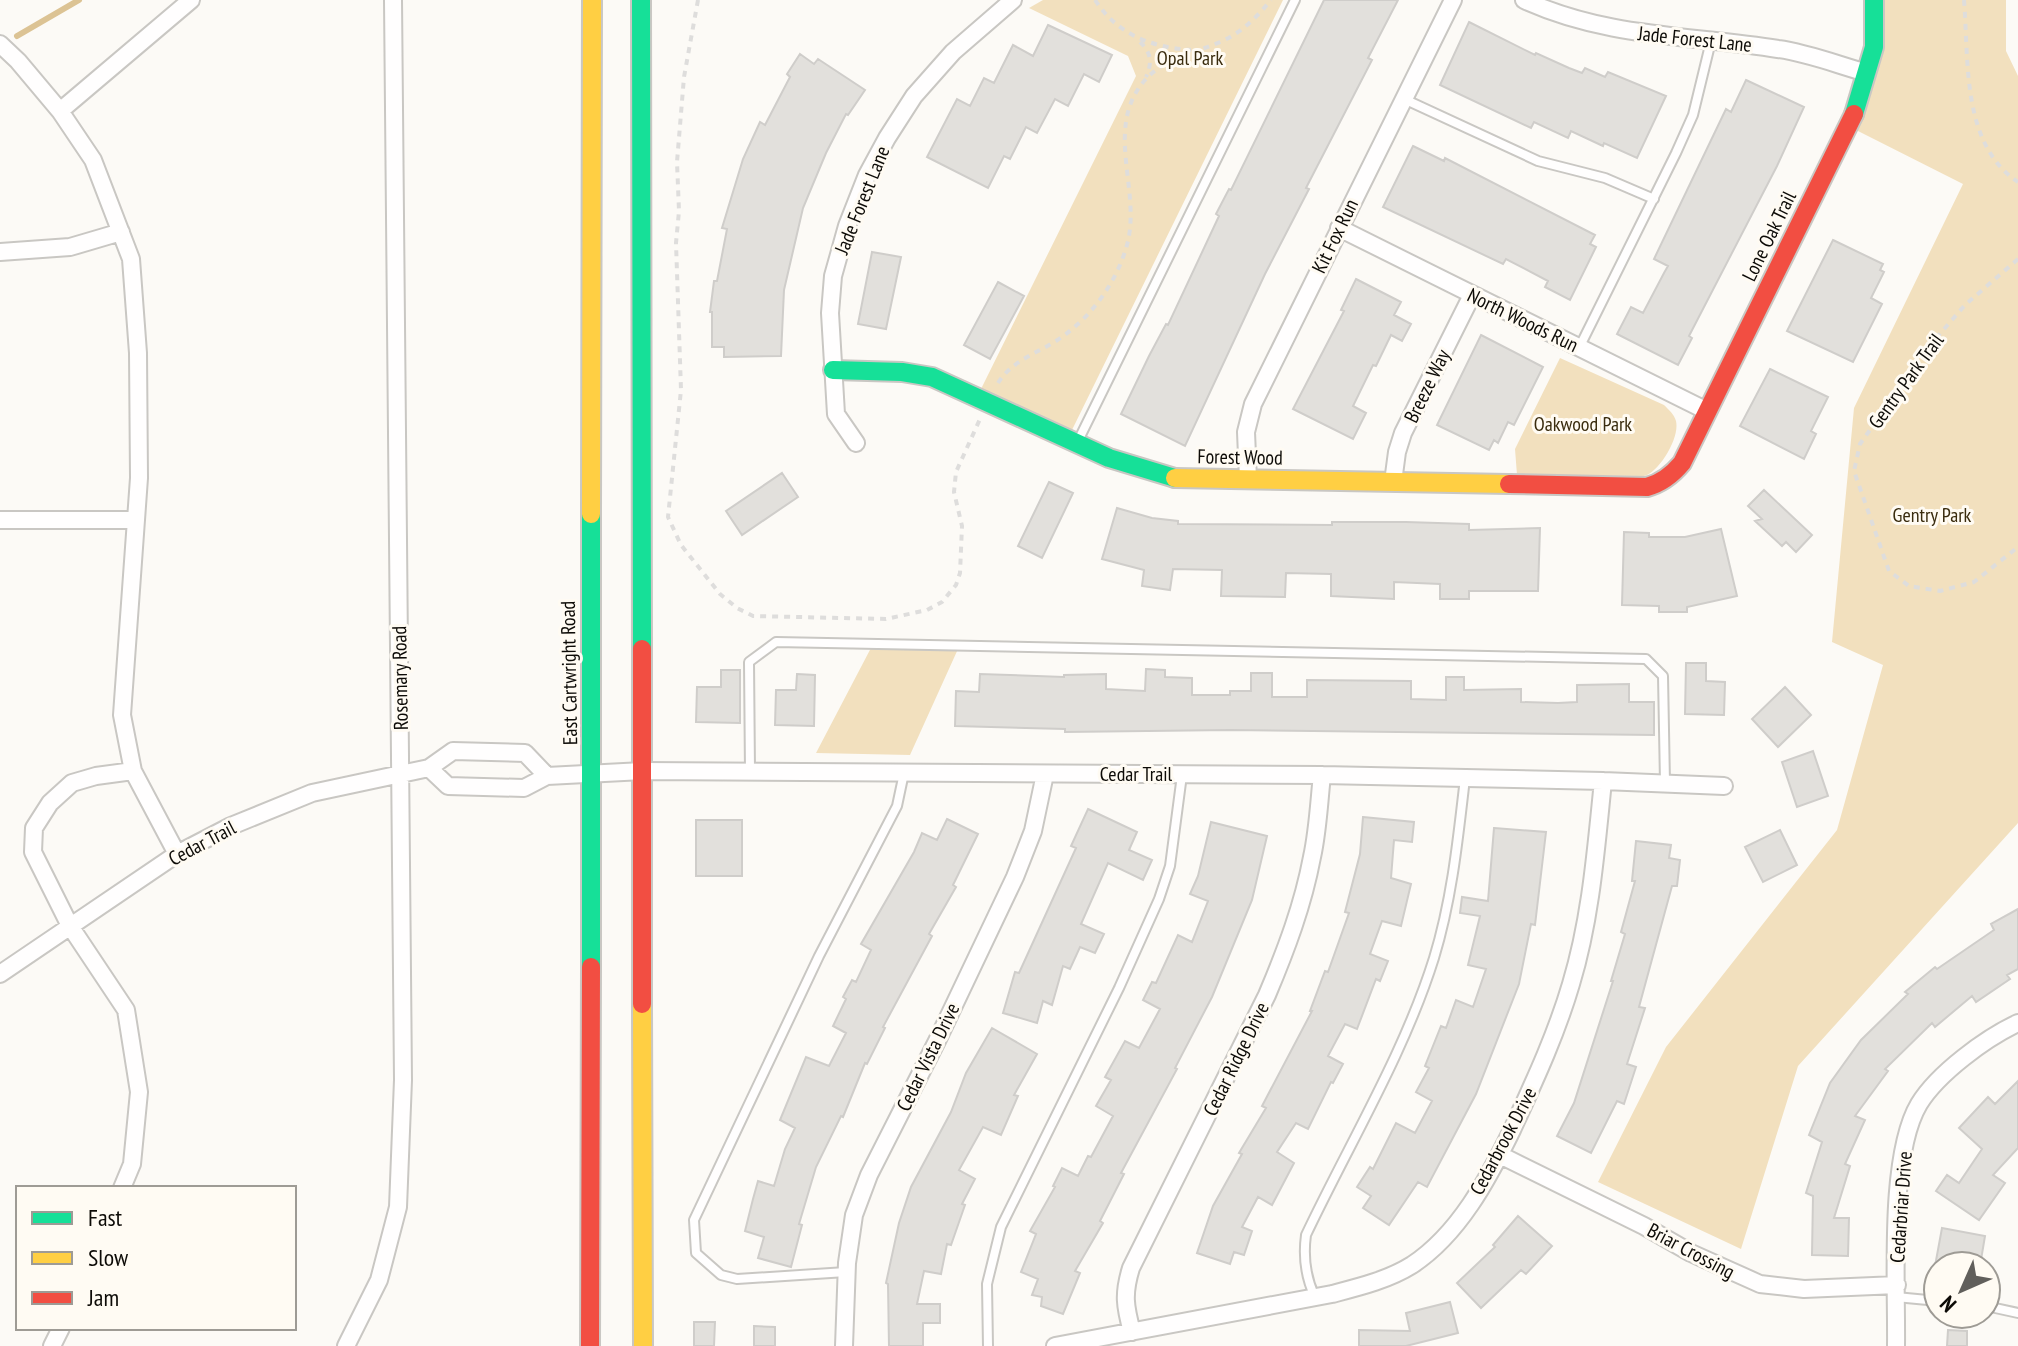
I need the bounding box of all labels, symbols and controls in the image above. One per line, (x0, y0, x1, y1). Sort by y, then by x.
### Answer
street label: Jade Forest Lane (1636, 20, 1753, 58)
park label: Opal Park (1157, 45, 1223, 71)
street label: Jade Forest Lane (828, 142, 895, 259)
street label: Lone Oak Trail (1736, 186, 1802, 285)
street label: Kit Fox Run (1306, 195, 1364, 277)
street label: North Woods Run (1463, 282, 1583, 358)
street label: Gentry Park Trail (1863, 328, 1950, 434)
street label: Breeze Way (1398, 345, 1456, 427)
park label: Oakwood Park (1534, 411, 1632, 437)
street label: Forest Wood (1197, 443, 1283, 471)
park label: Gentry Park (1893, 502, 1972, 528)
street label: East Cartwright Road (555, 601, 583, 745)
street label: Rosemary Road (386, 626, 414, 730)
street label: Cedar Trail (1100, 761, 1173, 787)
street label: Cedar Trail (164, 814, 240, 871)
street label: Cedar Ridge Drive (1197, 998, 1275, 1120)
street label: Cedar Vista Drive (891, 999, 965, 1115)
street label: Cedarbrook Drive (1464, 1083, 1542, 1199)
street label: Cedarbriar Drive (1884, 1150, 1918, 1264)
legend (16, 1186, 296, 1330)
text: Fast (88, 1202, 123, 1233)
street label: Briar Crossing (1643, 1217, 1739, 1285)
text: Slow (88, 1242, 129, 1273)
north arrow (1922, 1250, 2002, 1330)
text: Jam (87, 1282, 119, 1313)
text: N (1934, 1290, 1962, 1318)

